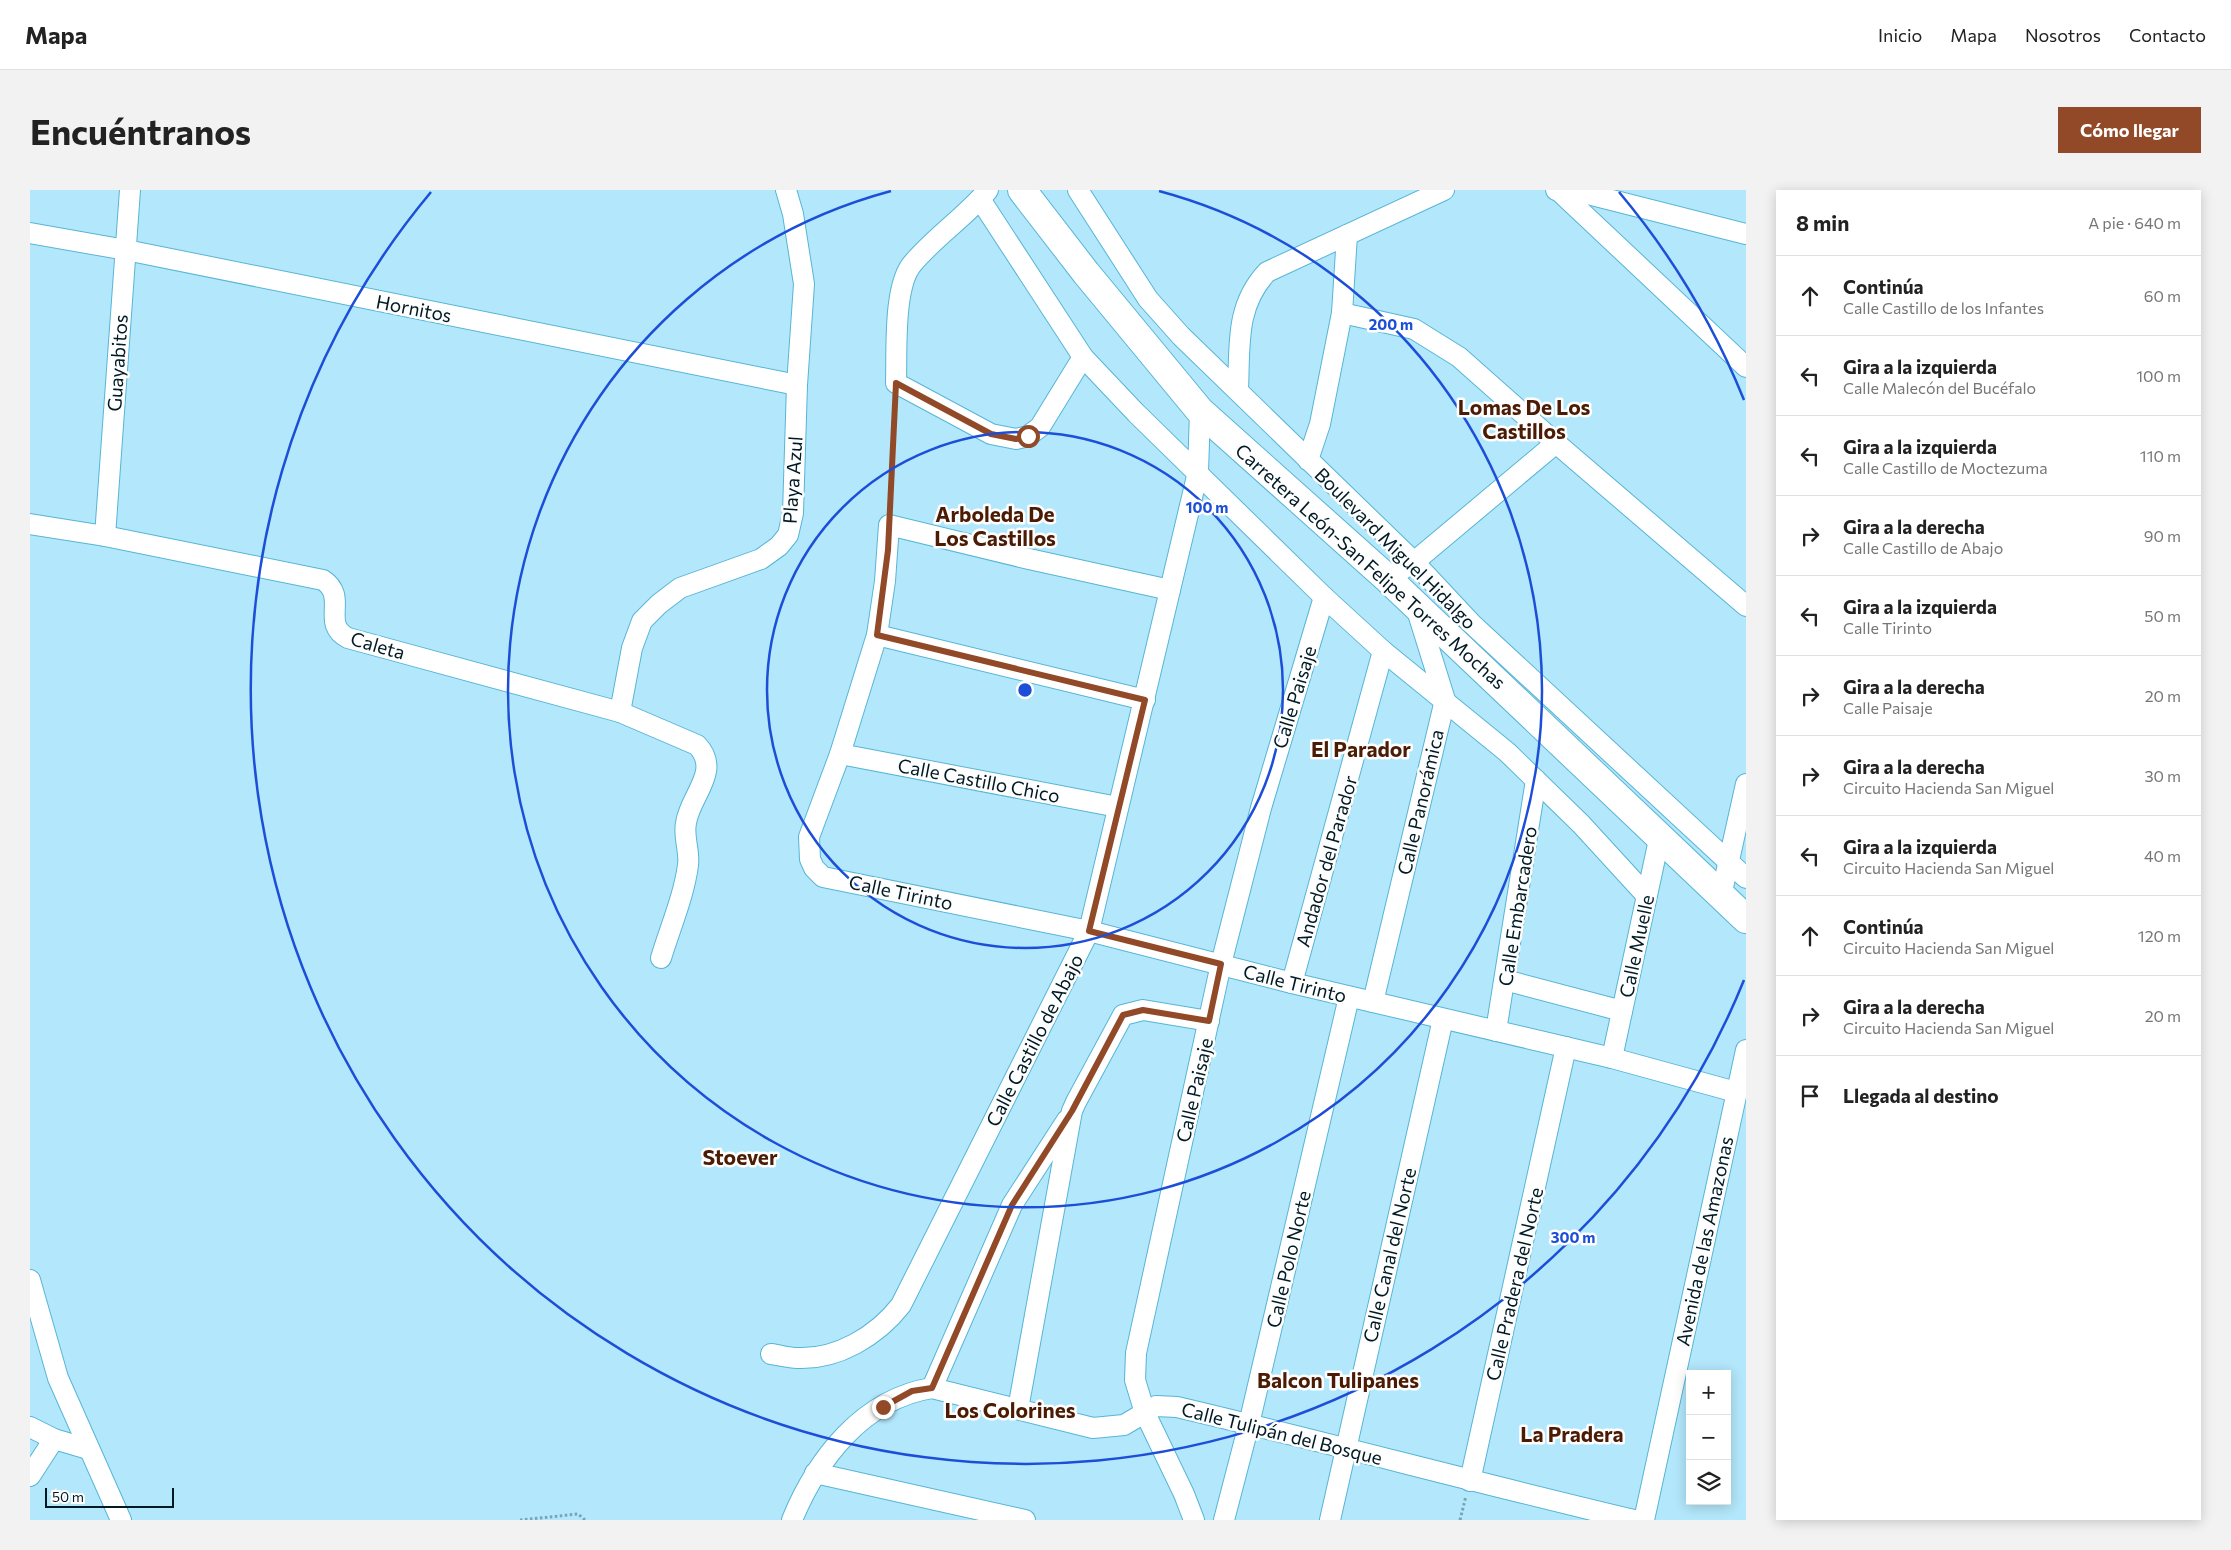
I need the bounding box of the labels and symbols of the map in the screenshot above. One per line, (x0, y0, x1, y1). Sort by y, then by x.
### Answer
street label: Hornitos (374, 289, 454, 327)
street label: Guayabitos (102, 314, 132, 412)
text: 200 m (1369, 315, 1413, 333)
district label: Lomas De Los Castillos (1458, 394, 1591, 443)
route start (1017, 425, 1040, 448)
street label: Playa Azul (777, 435, 807, 525)
street label: Carretera León-San Felipe Torres Mochas (1231, 438, 1511, 694)
street label: Boulevard Miguel Hidalgo (1310, 462, 1482, 634)
text: 100 m (1186, 498, 1228, 516)
district label: Arboleda De Los Castillos (934, 501, 1056, 550)
street label: Caleta (348, 626, 408, 664)
street label: Calle Paisaje (1267, 643, 1321, 751)
centre of rings (1016, 681, 1034, 699)
street label: Calle Panorámica (1392, 727, 1448, 877)
district label: El Parador (1311, 736, 1411, 761)
street label: Calle Castillo Chico (896, 753, 1062, 807)
street label: Andador del Parador (1291, 772, 1362, 949)
street label: Calle Embarcadero (1493, 824, 1541, 988)
street label: Calle Tirinto (847, 870, 955, 914)
street label: Calle Muelle (1614, 892, 1658, 1000)
street label: Calle Castillo de Abajo (981, 950, 1087, 1130)
street label: Calle Tirinto (1241, 959, 1349, 1007)
street label: Calle Paisaje (1171, 1036, 1217, 1144)
street label: Avenida de las Amazonas (1671, 1134, 1737, 1348)
district label: Stoever (702, 1144, 778, 1169)
street label: Calle Canal del Norte (1358, 1165, 1420, 1345)
street label: Calle Pradera del Norte (1481, 1185, 1547, 1383)
street label: Calle Polo Norte (1261, 1188, 1315, 1330)
text: 300 m (1551, 1228, 1595, 1246)
district label: Balcon Tulipanes (1257, 1367, 1419, 1392)
route end (872, 1396, 895, 1419)
district label: Los Colorines (945, 1397, 1076, 1422)
street label: Calle Tulipán del Bosque (1179, 1397, 1385, 1469)
district label: La Pradera (1520, 1421, 1624, 1446)
scale bar (45, 1485, 174, 1508)

